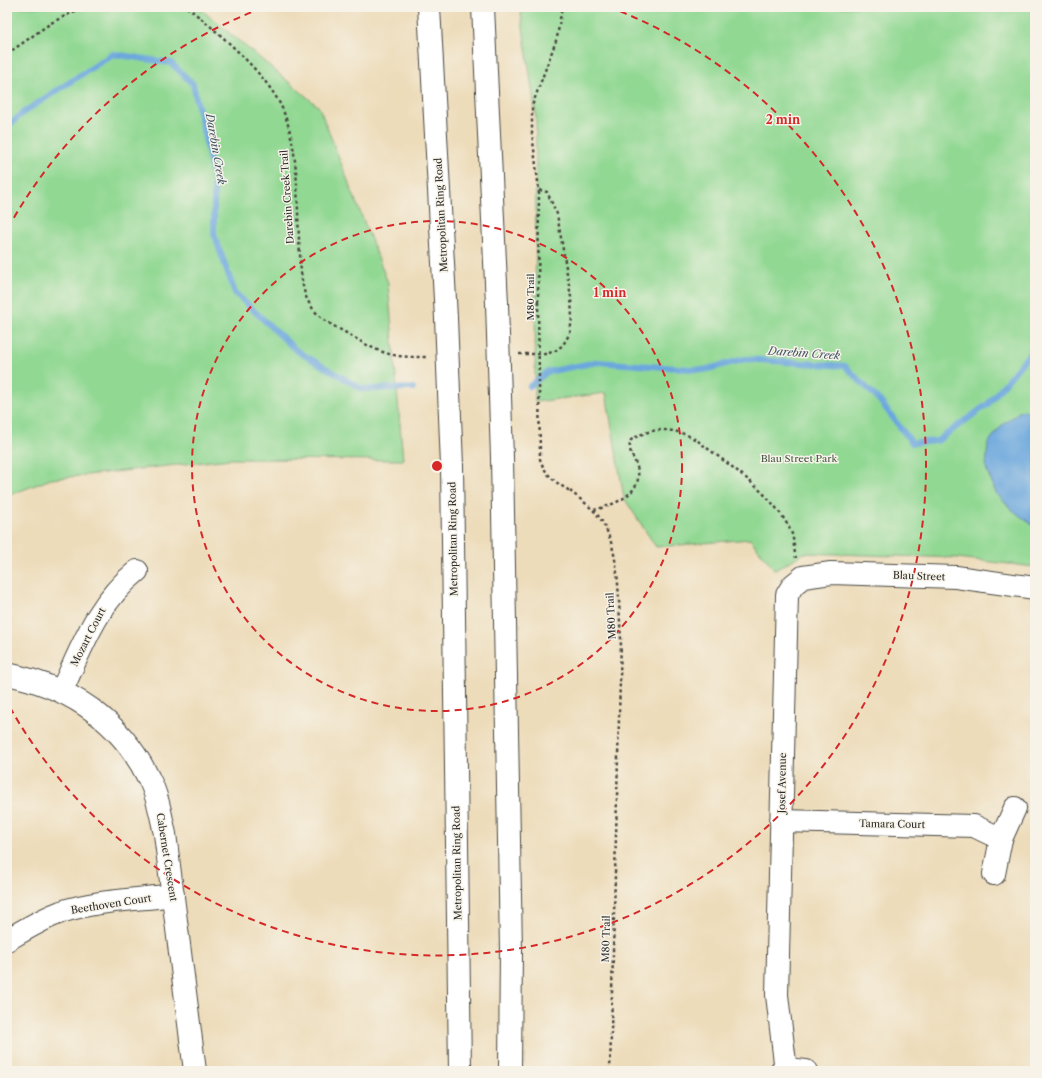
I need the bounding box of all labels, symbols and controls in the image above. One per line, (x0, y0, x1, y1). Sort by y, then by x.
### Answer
water label: Darebin Creek (203, 111, 229, 186)
text: 2 min (766, 112, 801, 127)
street label: Darebin Creek Trail (277, 149, 297, 245)
street label: Metropolitan Ring Road (432, 157, 450, 273)
street label: M80 Trail (524, 273, 537, 321)
text: 1 min (594, 285, 627, 300)
water label: Darebin Creek (767, 343, 841, 363)
park label: Blau Street Park (761, 452, 839, 465)
centre of rings (430, 459, 444, 473)
street label: Metropolitan Ring Road (446, 482, 460, 596)
street label: Blau Street (893, 569, 946, 583)
street label: M80 Trail (603, 592, 619, 640)
street label: Mozart Court (68, 605, 109, 669)
street label: Josef Avenue (775, 752, 789, 816)
street label: Metropolitan Ring Road (450, 806, 464, 920)
street label: Cabernet Crescent (154, 812, 180, 903)
street label: Tamara Court (859, 817, 926, 831)
street label: Beethoven Court (70, 891, 153, 917)
street label: M80 Trail (599, 915, 613, 963)

